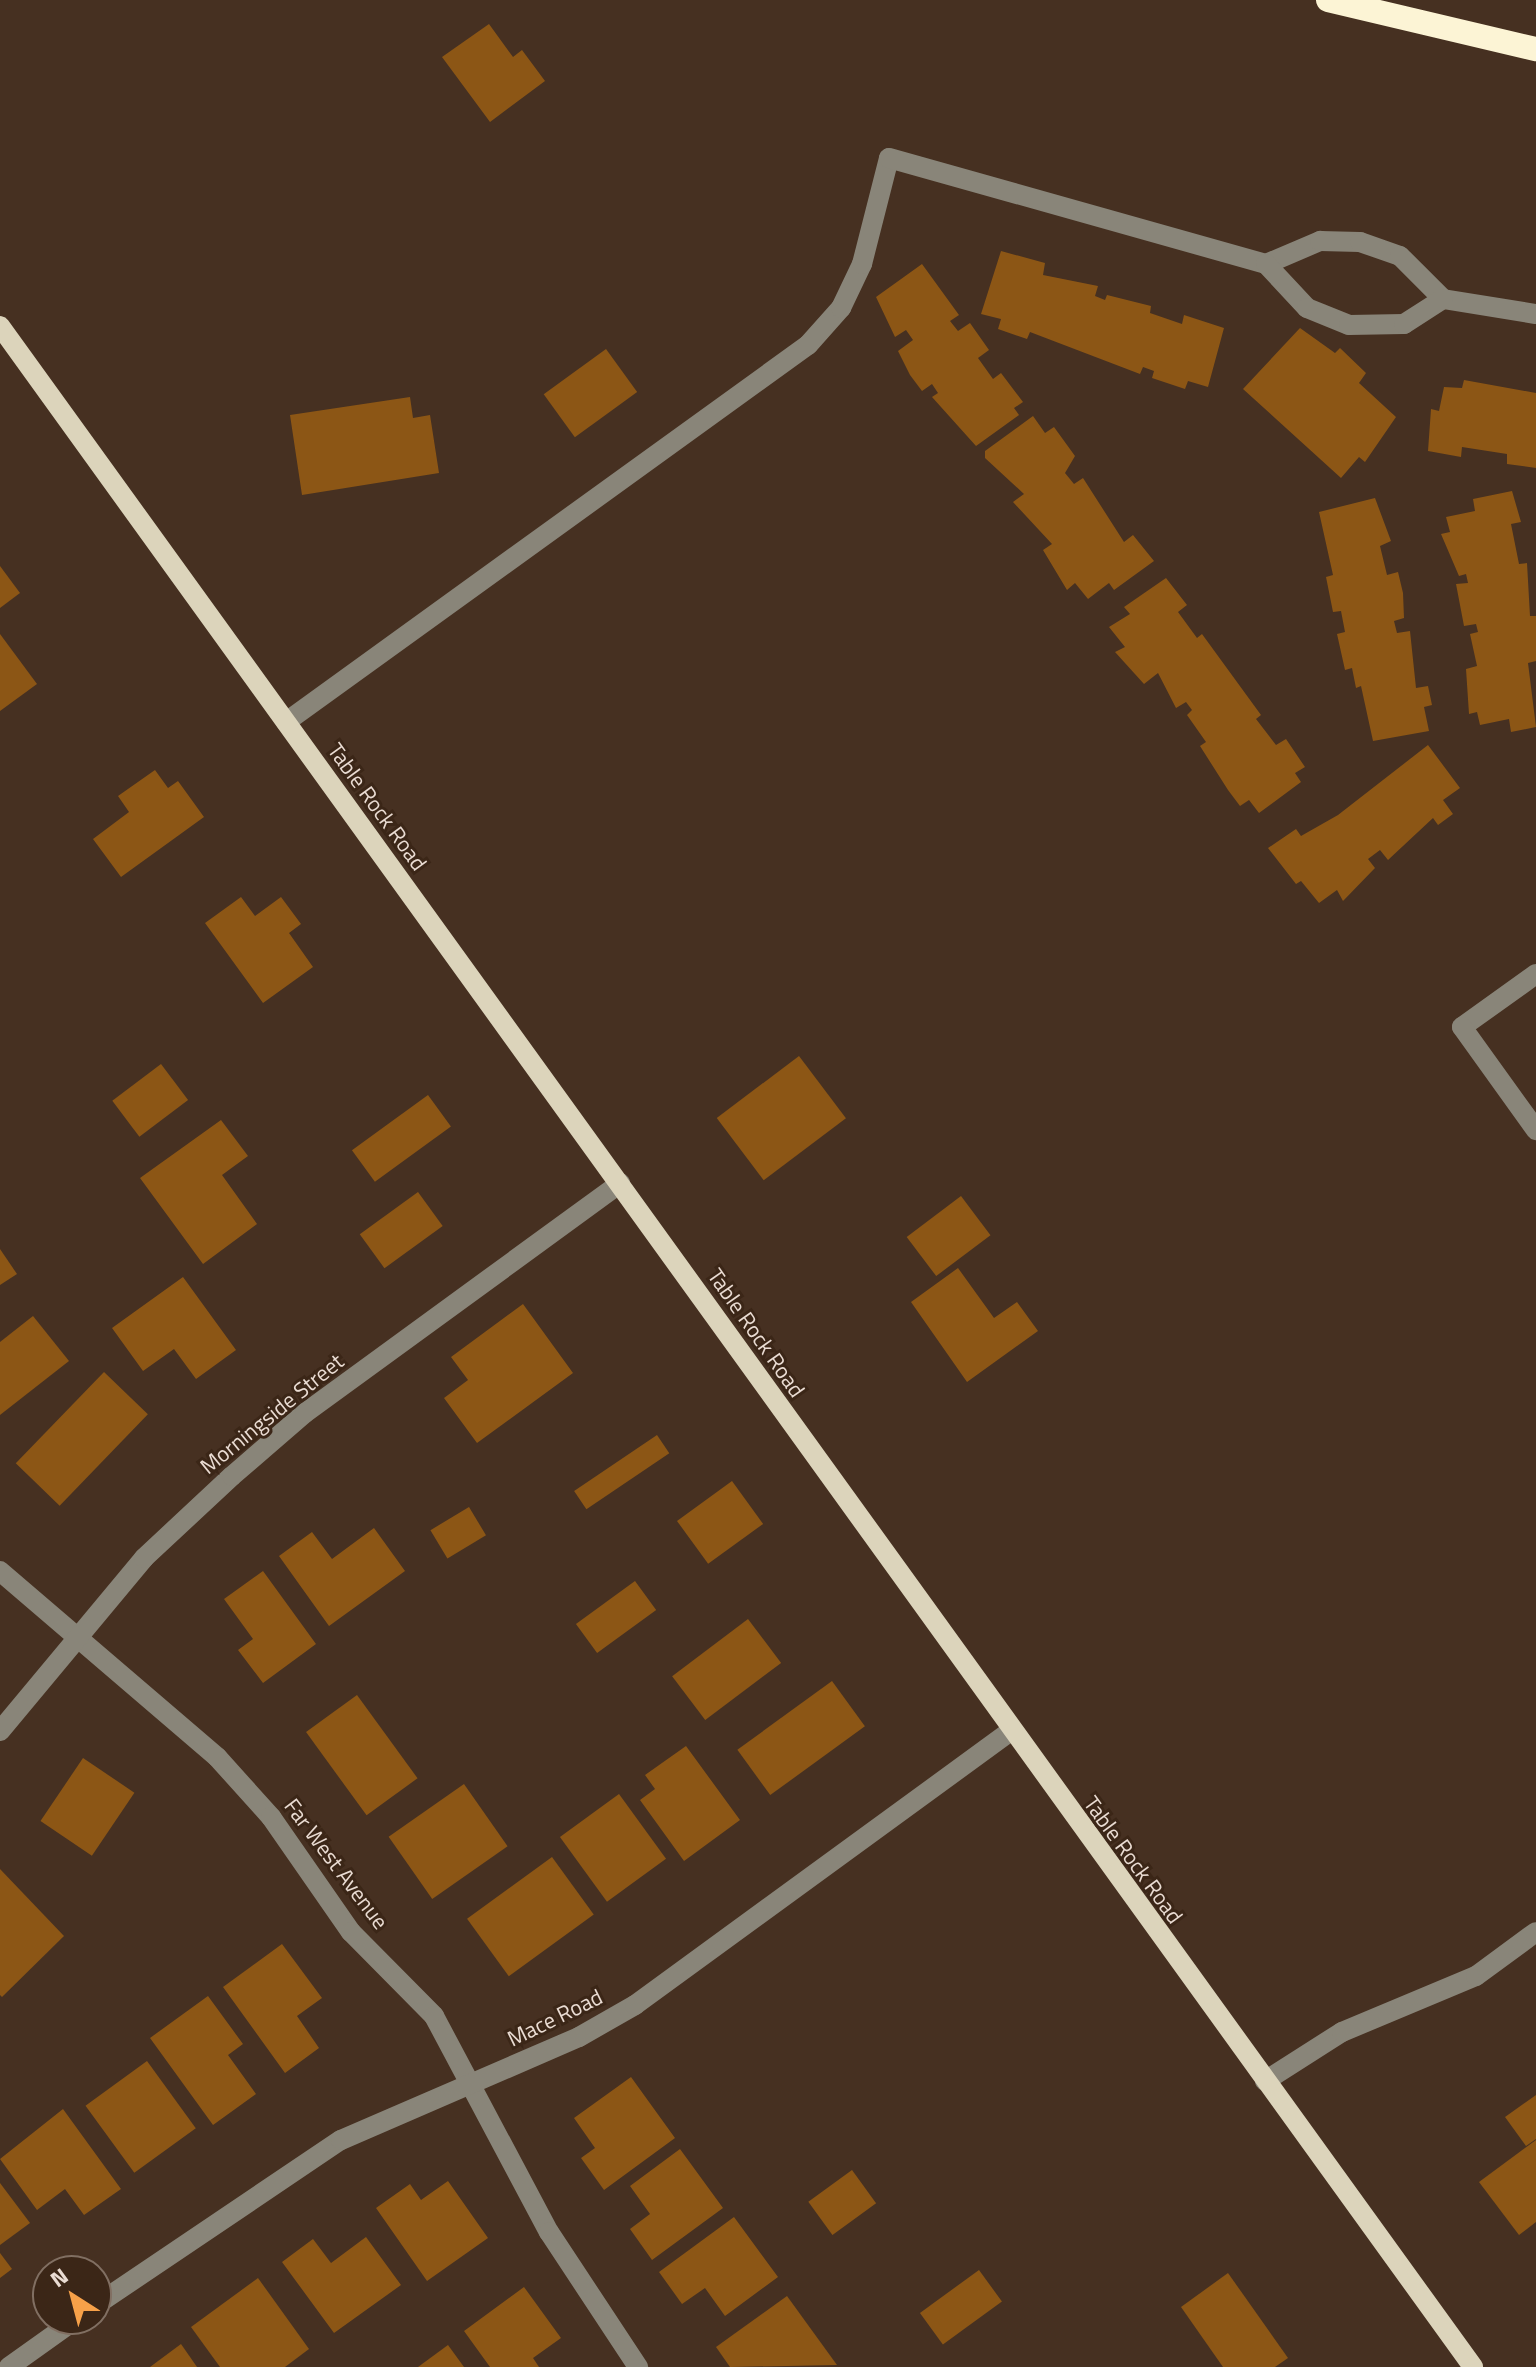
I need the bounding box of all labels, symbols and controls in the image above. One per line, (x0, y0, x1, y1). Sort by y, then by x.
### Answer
street label: Table Rock Road (322, 738, 432, 876)
street label: Table Rock Road (702, 1264, 810, 1402)
street label: Morningside Street (195, 1348, 349, 1480)
street label: Table Rock Road (1078, 1791, 1188, 1929)
street label: Far West Avenue (278, 1794, 394, 1934)
street label: Mace Road (503, 1984, 607, 2052)
north arrow (32, 2255, 112, 2335)
text: N (43, 2259, 75, 2295)

